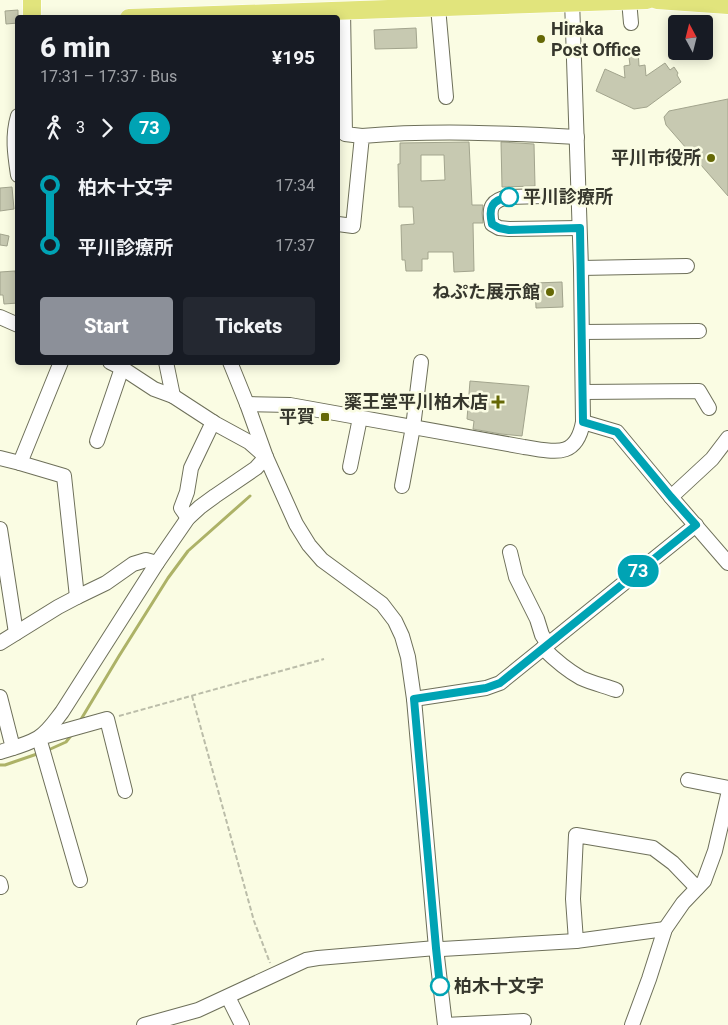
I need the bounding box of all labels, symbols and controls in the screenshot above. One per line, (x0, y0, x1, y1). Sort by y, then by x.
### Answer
north arrow (668, 15, 712, 60)
map controls (668, 15, 713, 60)
place label: Hiraka Post Office (551, 18, 641, 60)
text: 6 min (40, 31, 111, 64)
marker: Hiraka Post Office (535, 33, 547, 45)
text: ¥195 (272, 46, 315, 69)
text: 17:31 – 17:37 · Bus (40, 67, 177, 86)
icon: walk (40, 114, 68, 142)
icon: forward (93, 114, 121, 142)
text: 73 (139, 117, 160, 138)
text: 3 (76, 118, 85, 137)
place label: 平川市役所 (611, 147, 701, 168)
marker: 平川市役所 (705, 152, 717, 164)
text: 柏木十文字 (78, 176, 173, 199)
text: 17:34 (275, 176, 315, 195)
place label: 平川診療所 (523, 186, 613, 207)
marker: 平川診療所 (499, 187, 519, 207)
text: 平川診療所 (78, 236, 173, 259)
text: 17:37 (275, 236, 315, 255)
place label: ねぷた展示館 (432, 281, 540, 302)
marker: ねぷた展示館 (544, 286, 556, 298)
button: Start (40, 297, 173, 355)
button: Tickets (183, 297, 315, 355)
place label: 薬王堂平川柏木店 (344, 391, 488, 412)
marker: 薬王堂平川柏木店 (492, 396, 504, 408)
place label: 平賀 (279, 406, 315, 427)
marker: 平賀 (319, 411, 331, 423)
line badge: 73 (616, 555, 660, 587)
text: 73 (628, 560, 648, 581)
place label: 柏木十文字 (454, 975, 544, 996)
marker: 柏木十文字 (430, 976, 450, 996)

